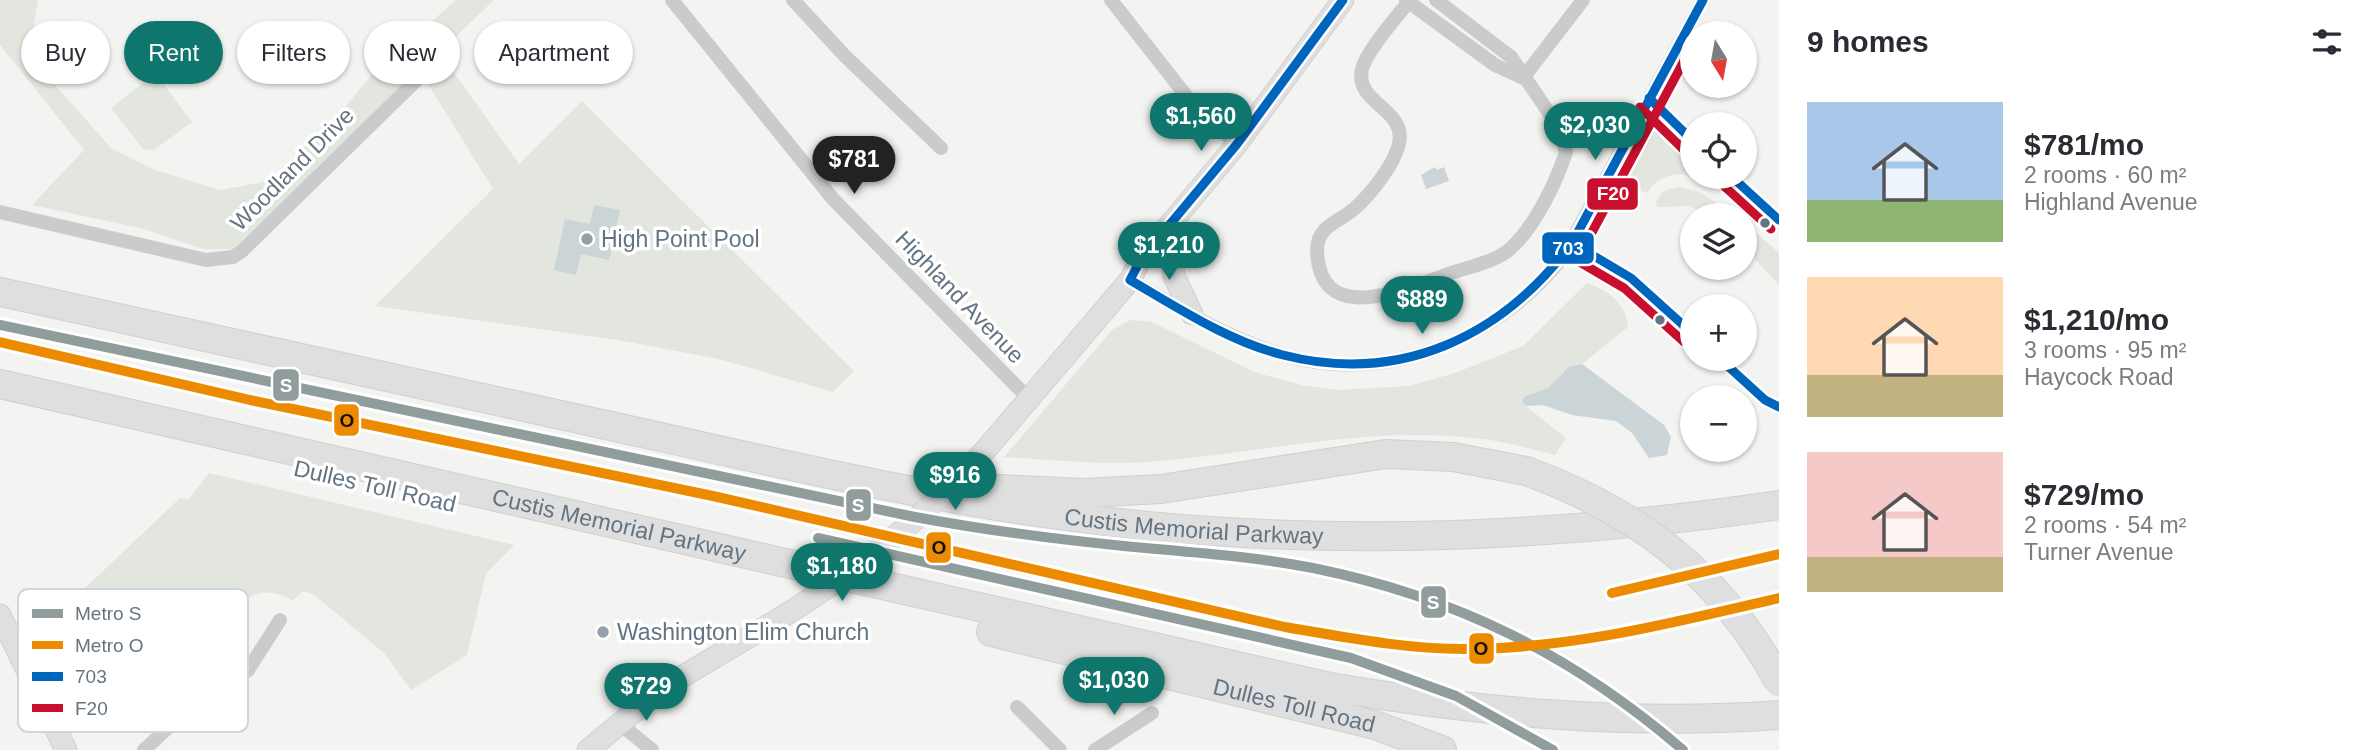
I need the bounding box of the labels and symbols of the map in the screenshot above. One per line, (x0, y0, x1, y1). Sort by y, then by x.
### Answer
north arrow (1680, 21, 1757, 98)
pin: $1,560 (1144, 94, 1258, 153)
street label: Woodland Drive (225, 102, 359, 236)
pin: $2,030 (1538, 102, 1652, 162)
pin: $781 (813, 136, 895, 196)
line badge: F20 (1586, 177, 1639, 211)
text: F20 (1597, 183, 1629, 204)
unlabelled marker (1758, 216, 1772, 230)
pin: $1,210 (1112, 222, 1226, 282)
place label: High Point Pool (601, 226, 760, 252)
street label: Highland Avenue (890, 226, 1030, 368)
marker: High Point Pool (579, 231, 595, 247)
line badge: 703 (1541, 231, 1595, 265)
text: 703 (1552, 238, 1584, 259)
pin: $889 (1381, 276, 1463, 336)
unlabelled marker (1653, 313, 1667, 327)
line badge: S (272, 368, 300, 402)
text: S (280, 375, 292, 396)
line badge: O (333, 403, 360, 437)
text: O (340, 410, 354, 431)
pin: $916 (914, 452, 996, 512)
street label: Dulles Toll Road (291, 455, 459, 517)
street label: Custis Memorial Parkway (490, 484, 749, 567)
line badge: S (845, 488, 872, 522)
text: S (852, 495, 864, 516)
street label: Custis Memorial Parkway (1063, 503, 1324, 549)
line badge: O (925, 531, 952, 564)
text: O (932, 537, 946, 558)
pin: $1,180 (785, 544, 899, 603)
line badge: S (1420, 585, 1447, 619)
legend (18, 589, 248, 732)
text: S (1427, 592, 1439, 613)
text: Metro S (75, 603, 142, 624)
place label: Washington Elim Church (617, 619, 869, 645)
marker: Washington Elim Church (595, 624, 611, 640)
line badge: O (1468, 632, 1495, 665)
text: Metro O (75, 635, 144, 656)
text: O (1474, 638, 1488, 659)
pin: $1,030 (1057, 658, 1171, 717)
pin: $729 (605, 664, 687, 723)
text: 703 (75, 666, 107, 687)
street label: Dulles Toll Road (1211, 673, 1378, 738)
text: F20 (75, 698, 108, 719)

